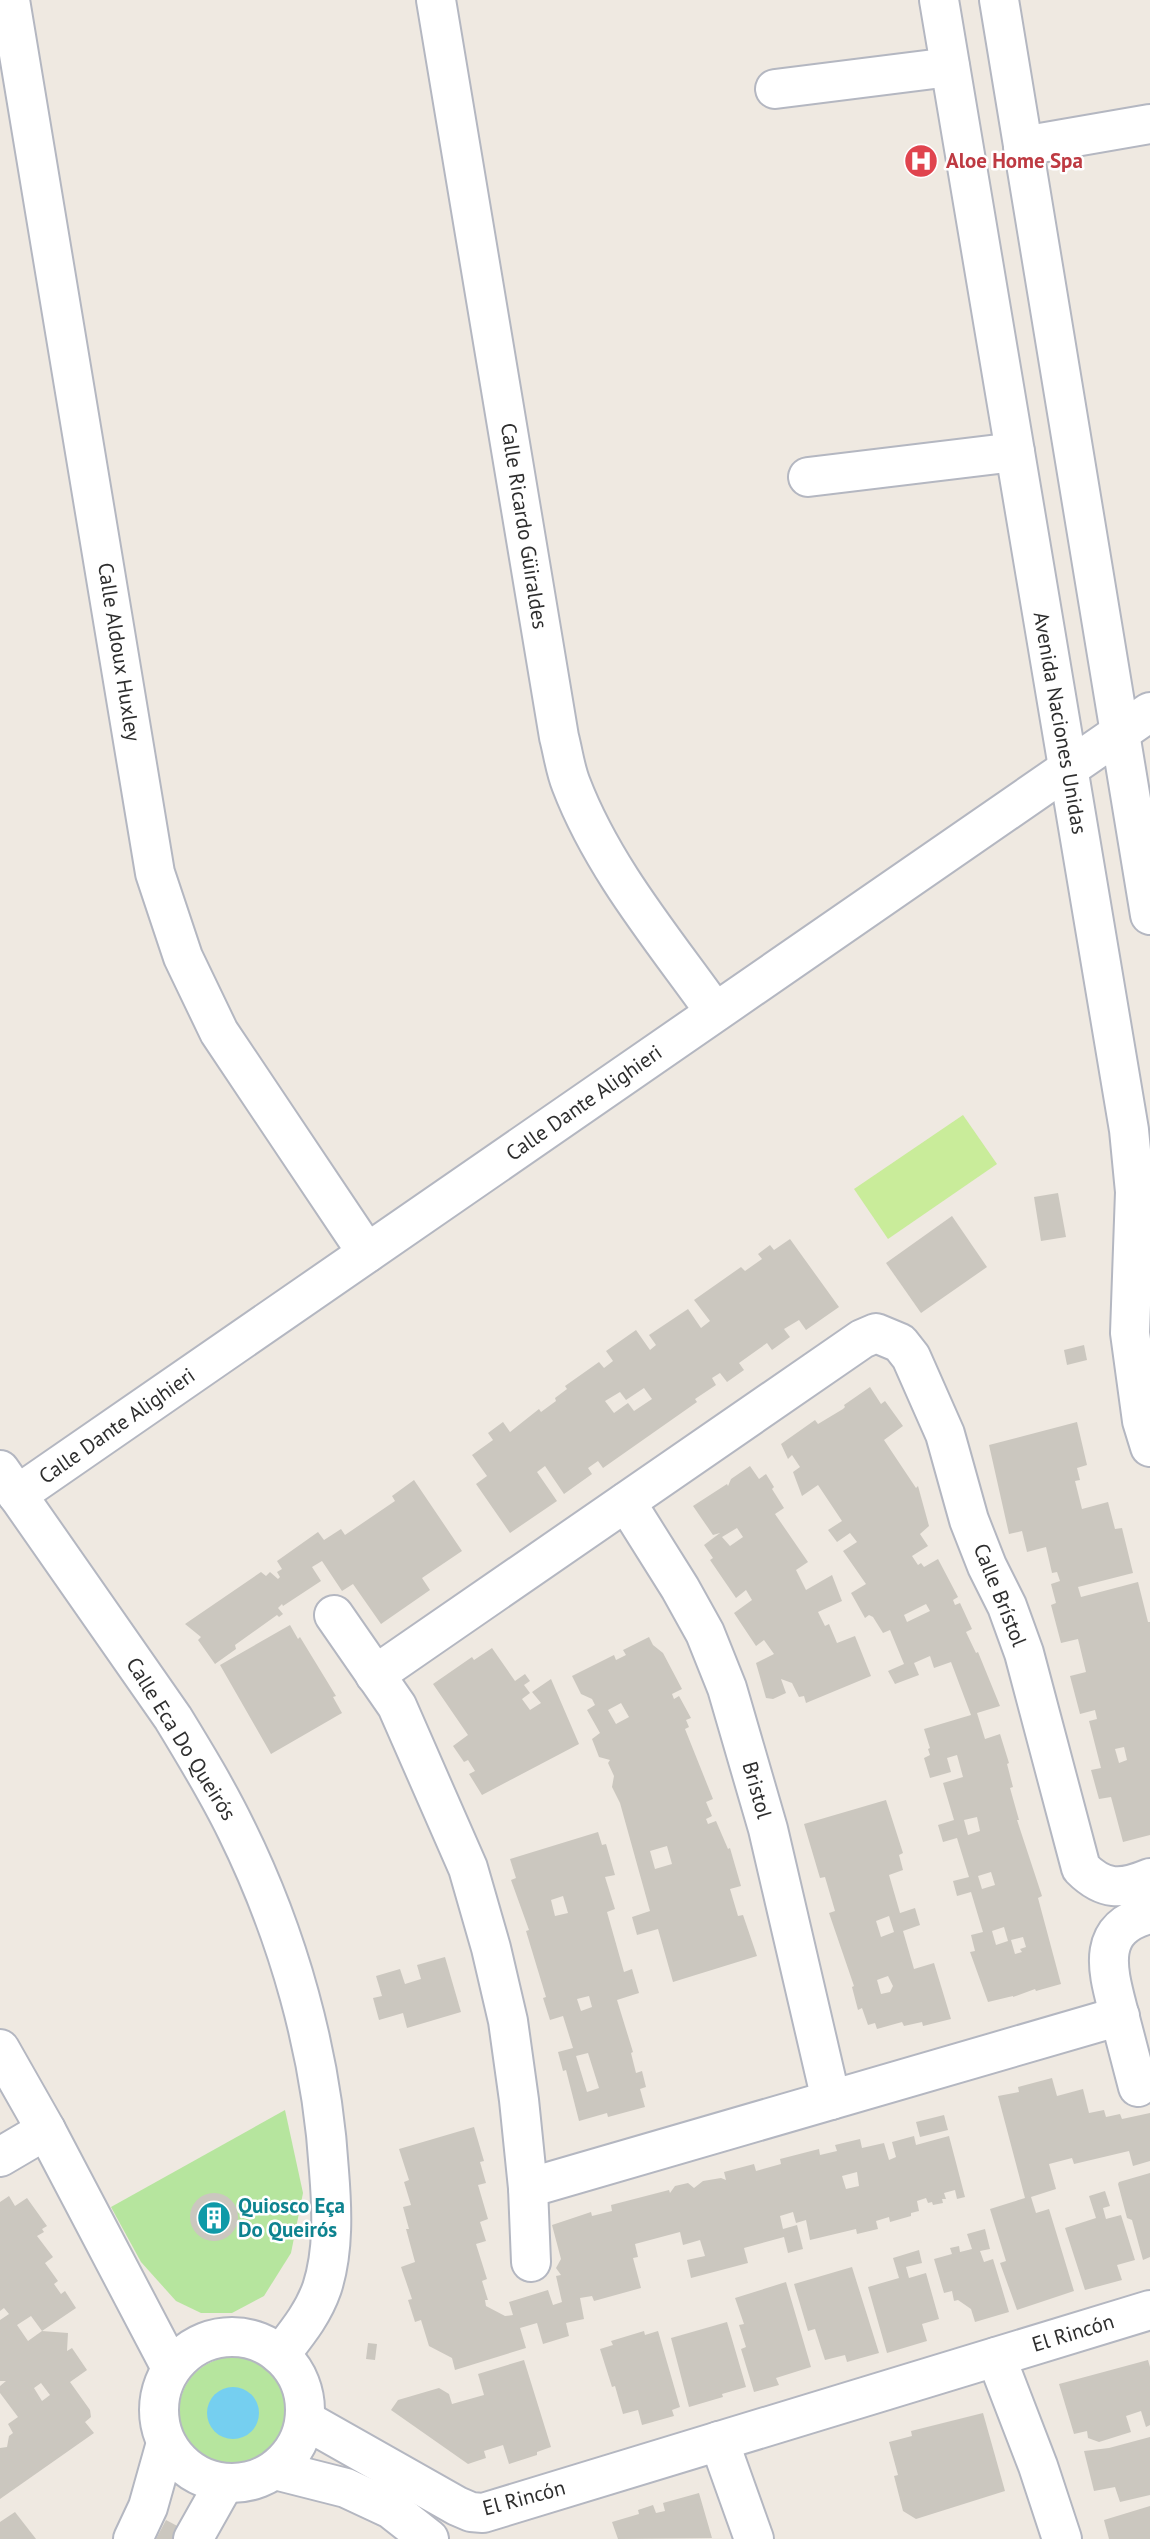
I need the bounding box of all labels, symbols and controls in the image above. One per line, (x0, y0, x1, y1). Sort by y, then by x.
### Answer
hospital icon: Aloe Home Spa (902, 142, 940, 180)
place label: Aloe Home Spa (946, 147, 1083, 174)
street label: Calle Ricardo Güiraldes (495, 421, 554, 631)
street label: Calle Aldoux Huxley (92, 561, 147, 743)
street label: Avenida Naciones Unidas (1028, 610, 1093, 836)
street label: Calle Dante Alighieri (500, 1039, 667, 1167)
street label: Calle Dante Alighieri (33, 1362, 200, 1490)
street label: Calle Brístol (968, 1539, 1033, 1650)
street label: Calle Eca Do Queirós (120, 1652, 242, 1825)
street label: Bristol (736, 1758, 778, 1822)
place label: Quiosco Eça Do Queirós (238, 2192, 345, 2243)
building icon: Quiosco Eça Do Queirós (195, 2199, 233, 2237)
street label: El Rincón (1029, 2307, 1117, 2358)
street label: El Rincón (480, 2474, 568, 2521)

